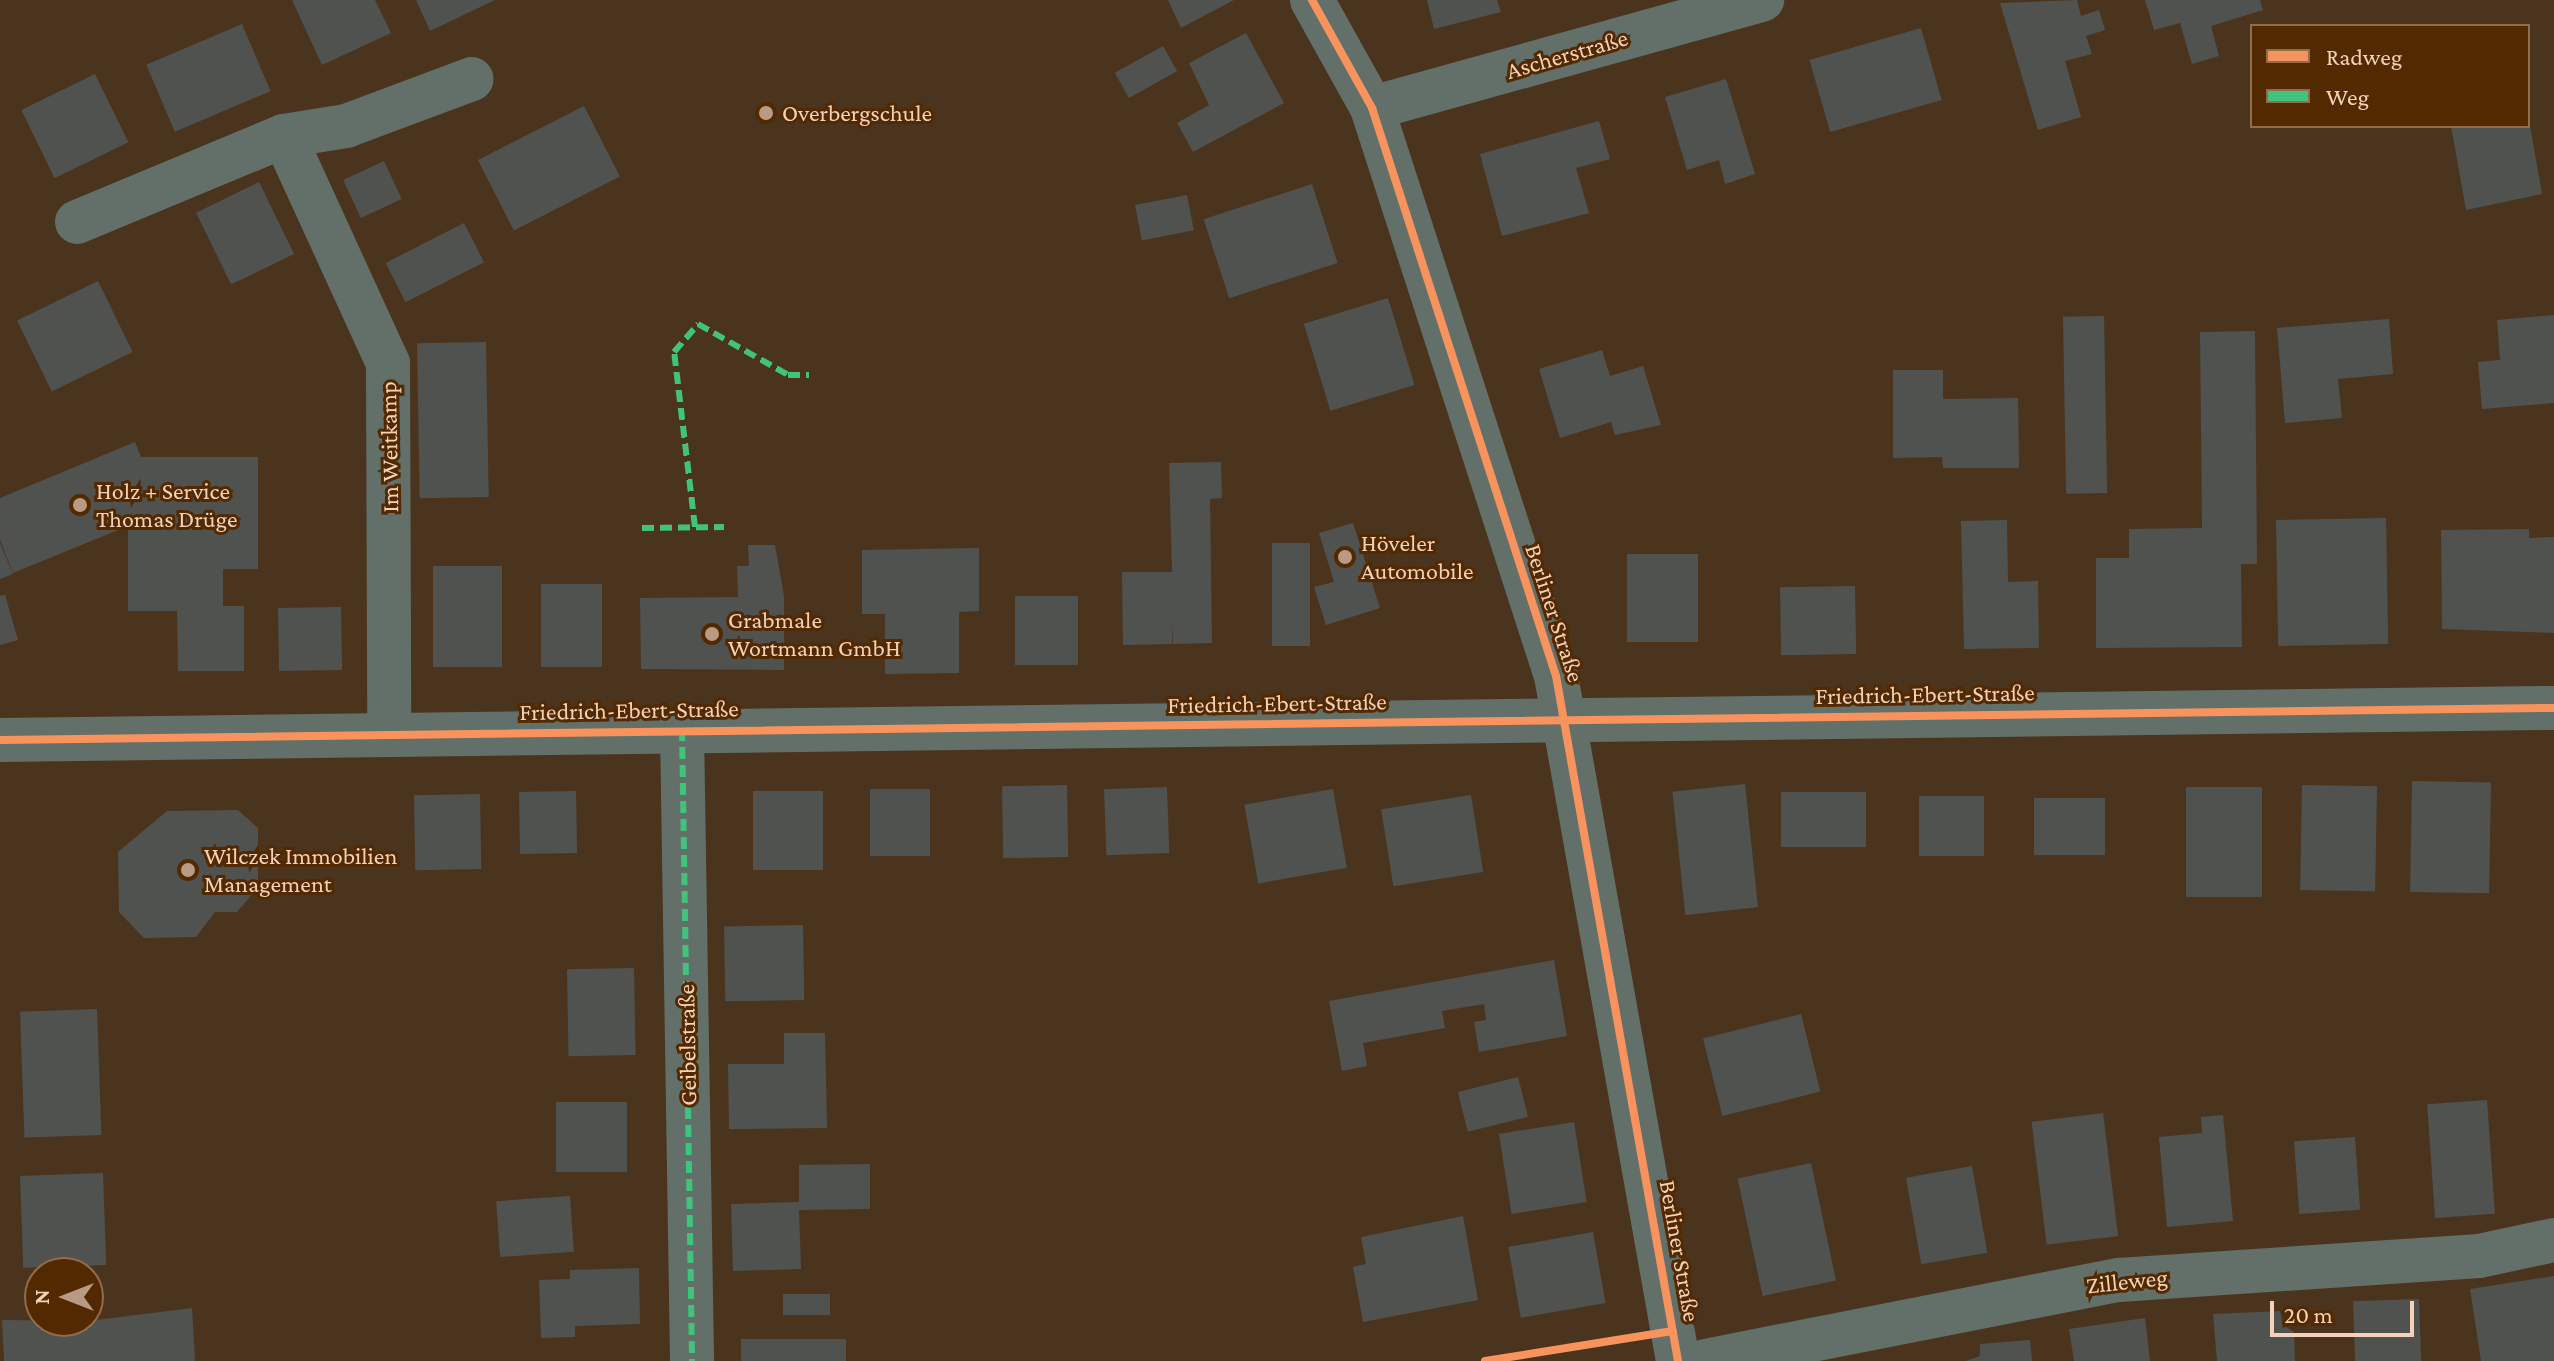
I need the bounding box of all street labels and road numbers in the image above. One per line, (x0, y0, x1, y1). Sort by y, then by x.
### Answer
street label: Ascherstraße (1503, 23, 1631, 85)
street label: Im Weitkamp (373, 381, 405, 513)
street label: Berliner Straße (1519, 540, 1591, 686)
street label: Friedrich-Ebert-Straße (1815, 678, 2035, 710)
street label: Friedrich-Ebert-Straße (1167, 687, 1387, 719)
street label: Friedrich-Ebert-Straße (519, 694, 739, 726)
street label: Geibelstraße (672, 984, 702, 1106)
street label: Berliner Straße (1653, 1178, 1707, 1324)
street label: Zilleweg (2085, 1262, 2169, 1300)

